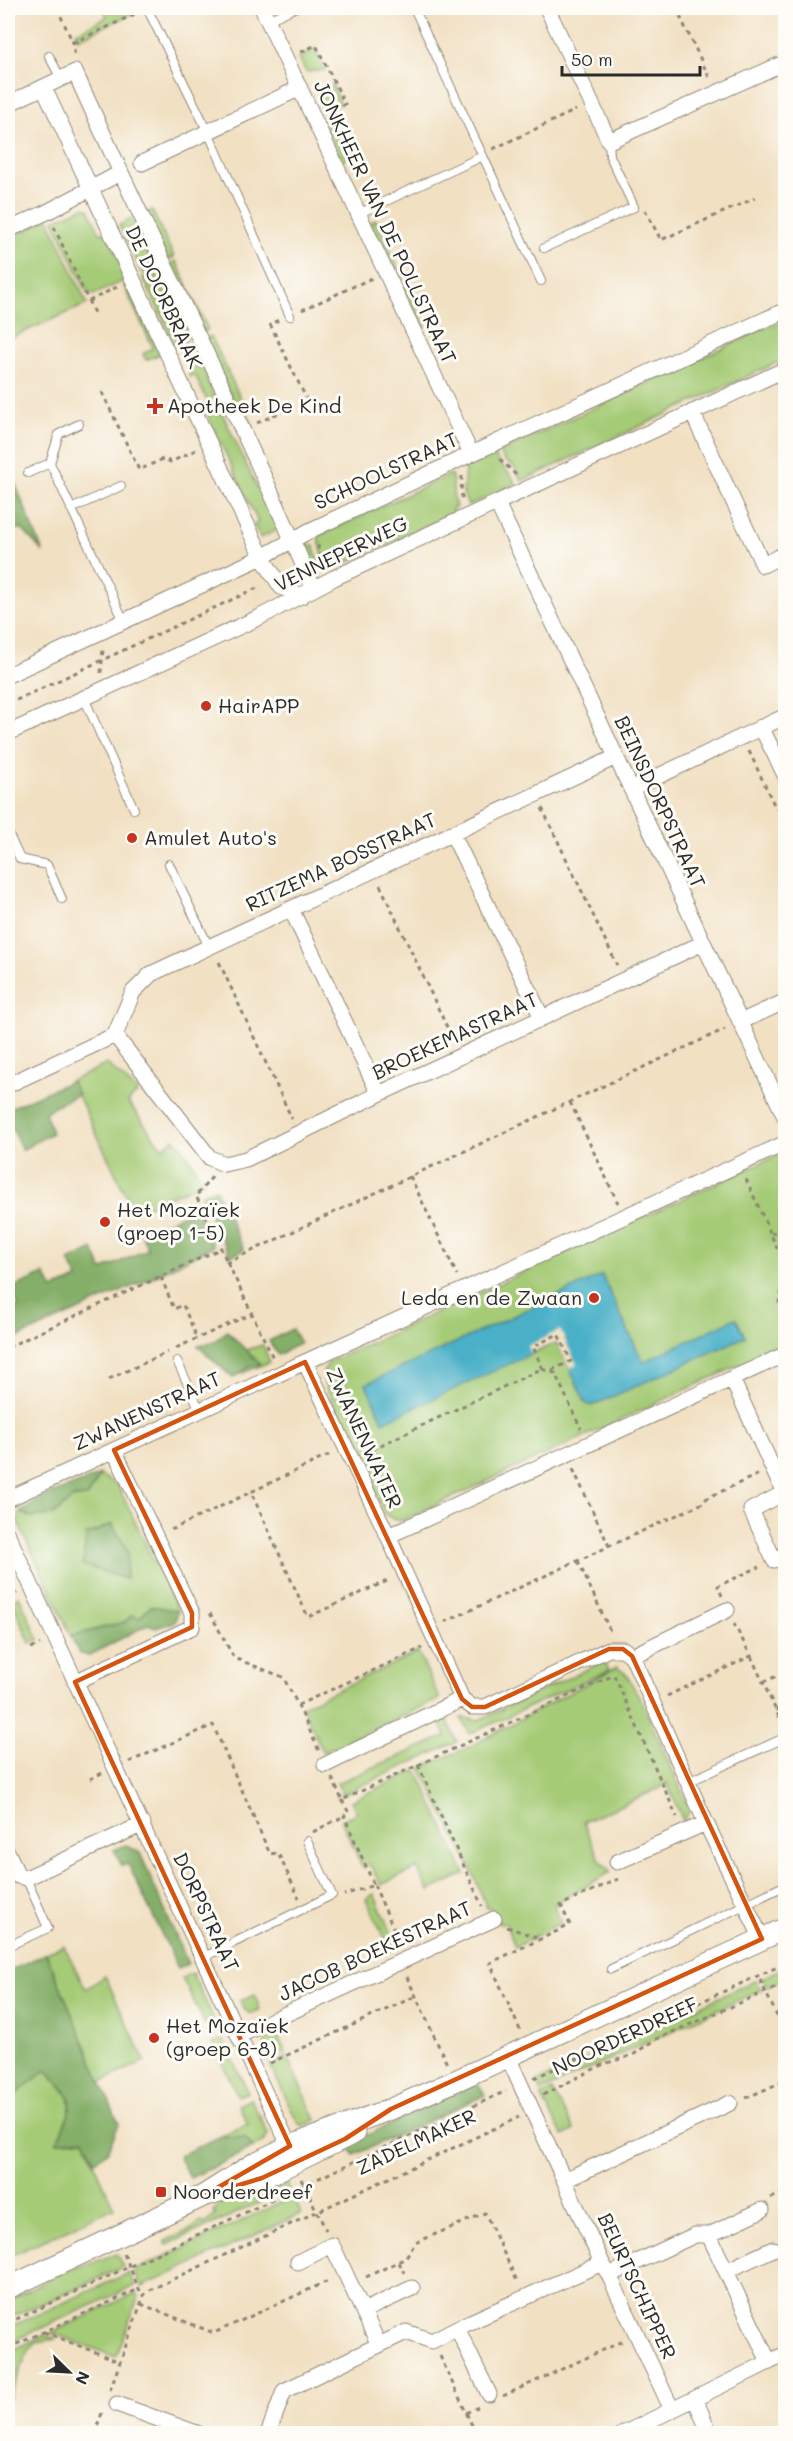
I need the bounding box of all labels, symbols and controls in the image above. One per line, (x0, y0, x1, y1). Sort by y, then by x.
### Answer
scale bar (562, 39, 700, 77)
text: 50 m (571, 47, 613, 71)
street label: JONKHEER VAN DE POLLSTRAAT (309, 76, 463, 367)
street label: DE DOORBRAAK (120, 221, 209, 372)
place label: Apotheek De Kind (167, 392, 341, 418)
marker: Apotheek De Kind (148, 399, 162, 413)
street label: SCHOOLSTRAAT (309, 425, 462, 515)
street label: VENNEPERWEG (269, 509, 412, 597)
place label: HairAPP (218, 692, 299, 718)
marker: HairAPP (199, 699, 213, 713)
street label: BEINSDORPSTRAAT (610, 711, 712, 892)
street label: RITZEMA BOSSTRAAT (241, 805, 440, 917)
place label: Amulet Auto's (144, 824, 277, 850)
marker: Amulet Auto's (125, 831, 139, 845)
street label: BROEKEMASTRAAT (368, 985, 542, 1085)
place label: Het Mozaïek (groep 1-5) (117, 1196, 240, 1245)
marker: Het Mozaïek (groep 1-5) (98, 1215, 112, 1229)
place label: Leda en de Zwaan (401, 1284, 582, 1310)
marker: Leda en de Zwaan (587, 1291, 601, 1305)
street label: ZWANENWATER (321, 1363, 409, 1512)
street label: ZWANENSTRAAT (69, 1365, 225, 1456)
street label: DORPSTRAAT (168, 1848, 246, 1975)
street label: JACOB BOEKESTRAAT (274, 1894, 475, 2006)
street label: NOORDERDREEF (548, 1990, 702, 2080)
place label: Het Mozaïek (groep 6-8) (166, 2012, 289, 2061)
marker: Het Mozaïek (groep 6-8) (147, 2031, 161, 2045)
street label: ZADELMAKER (352, 2102, 480, 2180)
place label: Noorderdreef (173, 2178, 313, 2204)
marker: Noorderdreef (154, 2185, 168, 2199)
street label: BEURTSCHIPPER (593, 2208, 683, 2363)
north arrow (39, 2342, 99, 2402)
text: N (71, 2368, 95, 2388)

